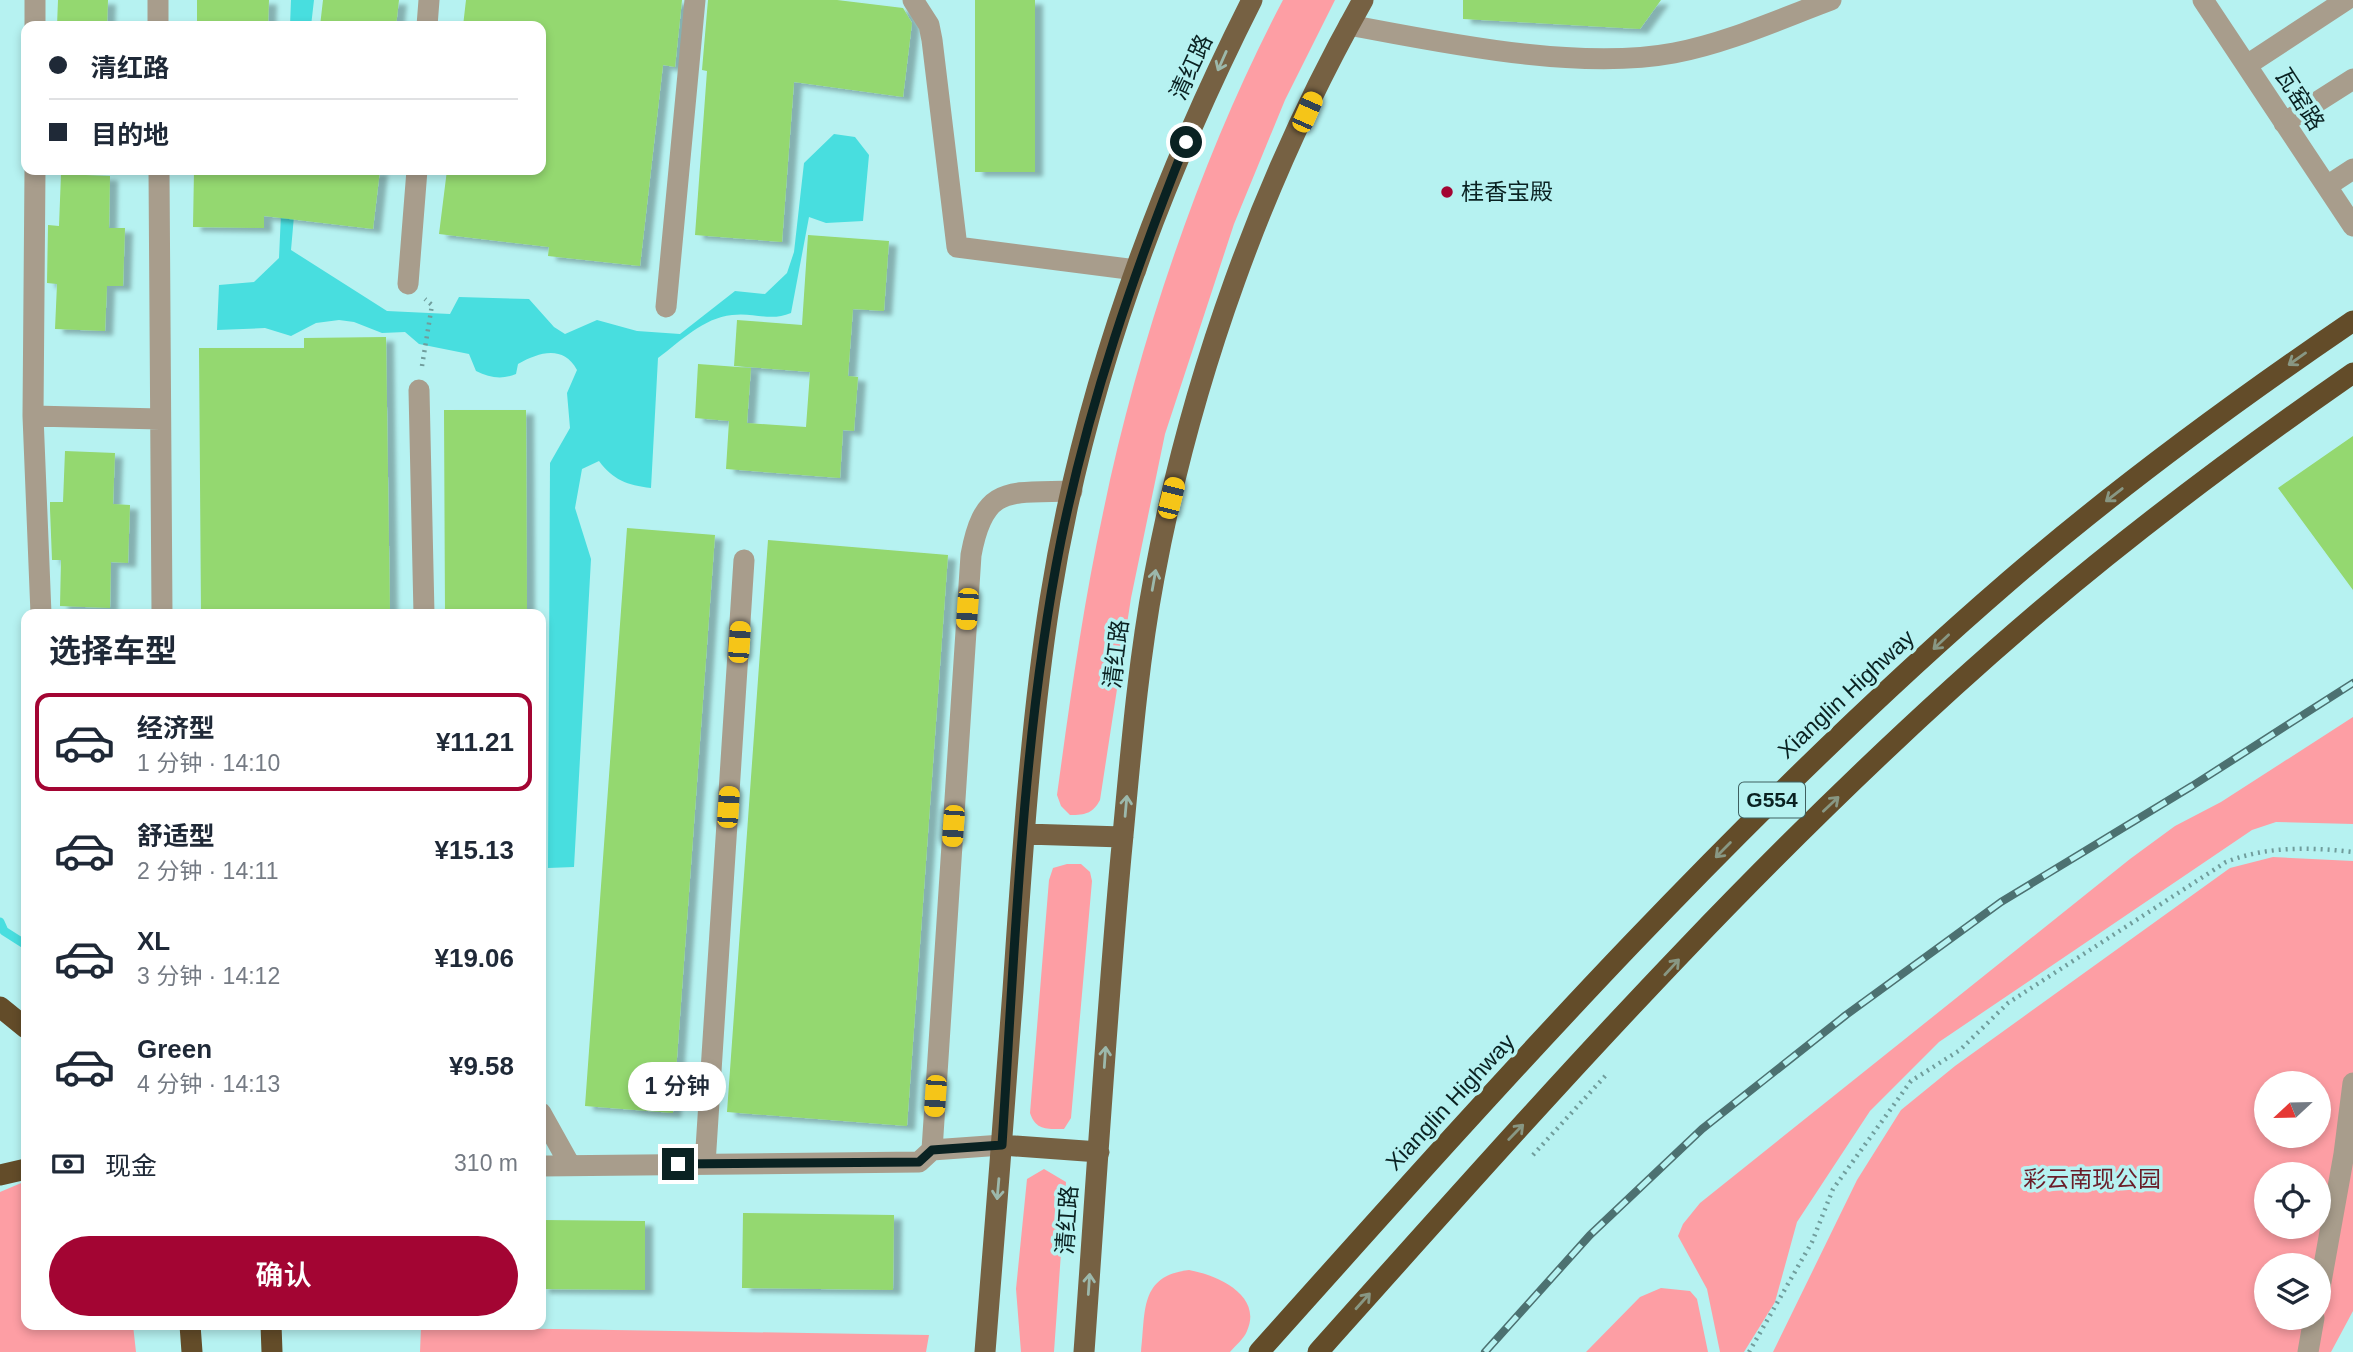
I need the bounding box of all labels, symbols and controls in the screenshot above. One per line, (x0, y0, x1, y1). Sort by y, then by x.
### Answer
street label: 清红路 (1165, 30, 1217, 104)
one-way arrow (1215, 50, 1228, 71)
text: 清红路 (91, 53, 169, 83)
street label: 瓦窑路 (2270, 63, 2330, 135)
car (1289, 89, 1326, 135)
text: 目的地 (91, 120, 169, 150)
route start (1170, 126, 1202, 158)
place label: 桂香宝殿 (1461, 179, 1553, 205)
marker: 桂香宝殿 (1439, 184, 1455, 200)
one-way arrow (2288, 352, 2307, 366)
car (1156, 475, 1187, 521)
one-way arrow (2105, 487, 2124, 502)
one-way arrow (1147, 569, 1161, 592)
car (956, 587, 979, 631)
street label: 清红路 (1099, 618, 1133, 690)
car (728, 620, 751, 664)
street label: Xianglin Highway (1773, 624, 1920, 764)
text: 选择车型 (49, 633, 177, 669)
one-way arrow (1932, 634, 1950, 650)
icon: car (53, 711, 116, 774)
text: 经济型 (137, 713, 215, 743)
text: ¥11.21 (436, 727, 514, 757)
text: 1 分钟 · 14:10 (137, 750, 280, 776)
road number: G554 (1739, 782, 1805, 818)
car (717, 785, 740, 829)
one-way arrow (1120, 795, 1133, 818)
one-way arrow (1822, 796, 1839, 813)
car (942, 804, 965, 848)
icon: car (53, 819, 116, 882)
text: 舒适型 (137, 821, 215, 851)
text: ¥15.13 (434, 835, 514, 865)
one-way arrow (1714, 841, 1731, 858)
text: 2 分钟 · 14:11 (137, 858, 278, 884)
text: XL (137, 926, 170, 956)
icon: car (53, 927, 116, 990)
text: ¥19.06 (434, 943, 514, 973)
one-way arrow (1663, 959, 1680, 976)
text: 3 分钟 · 14:12 (137, 963, 280, 989)
street label: Xianglin Highway (1380, 1028, 1520, 1175)
text: Green (137, 1034, 212, 1064)
icon: car (53, 1035, 116, 1098)
one-way arrow (1099, 1046, 1112, 1069)
text: ¥9.58 (449, 1051, 514, 1081)
callout: 1 分钟 (629, 1062, 727, 1112)
text: 4 分钟 · 14:13 (137, 1071, 280, 1097)
north arrow (2254, 1071, 2331, 1148)
map controls (2254, 1071, 2331, 1330)
text: 1 分钟 (644, 1073, 710, 1099)
car (924, 1074, 947, 1118)
one-way arrow (1507, 1124, 1524, 1141)
icon: cash (49, 1145, 87, 1183)
route end (662, 1148, 694, 1180)
text: 310 m (454, 1150, 518, 1176)
text: 现金 (105, 1151, 157, 1181)
button: locate (2254, 1162, 2331, 1239)
park label: 彩云南现公园 (2023, 1166, 2161, 1192)
one-way arrow (991, 1177, 1004, 1200)
street label: 清红路 (1052, 1185, 1082, 1255)
button: 确认 (49, 1236, 518, 1316)
button: layers (2254, 1253, 2331, 1330)
one-way arrow (1083, 1273, 1096, 1296)
one-way arrow (1355, 1293, 1372, 1310)

